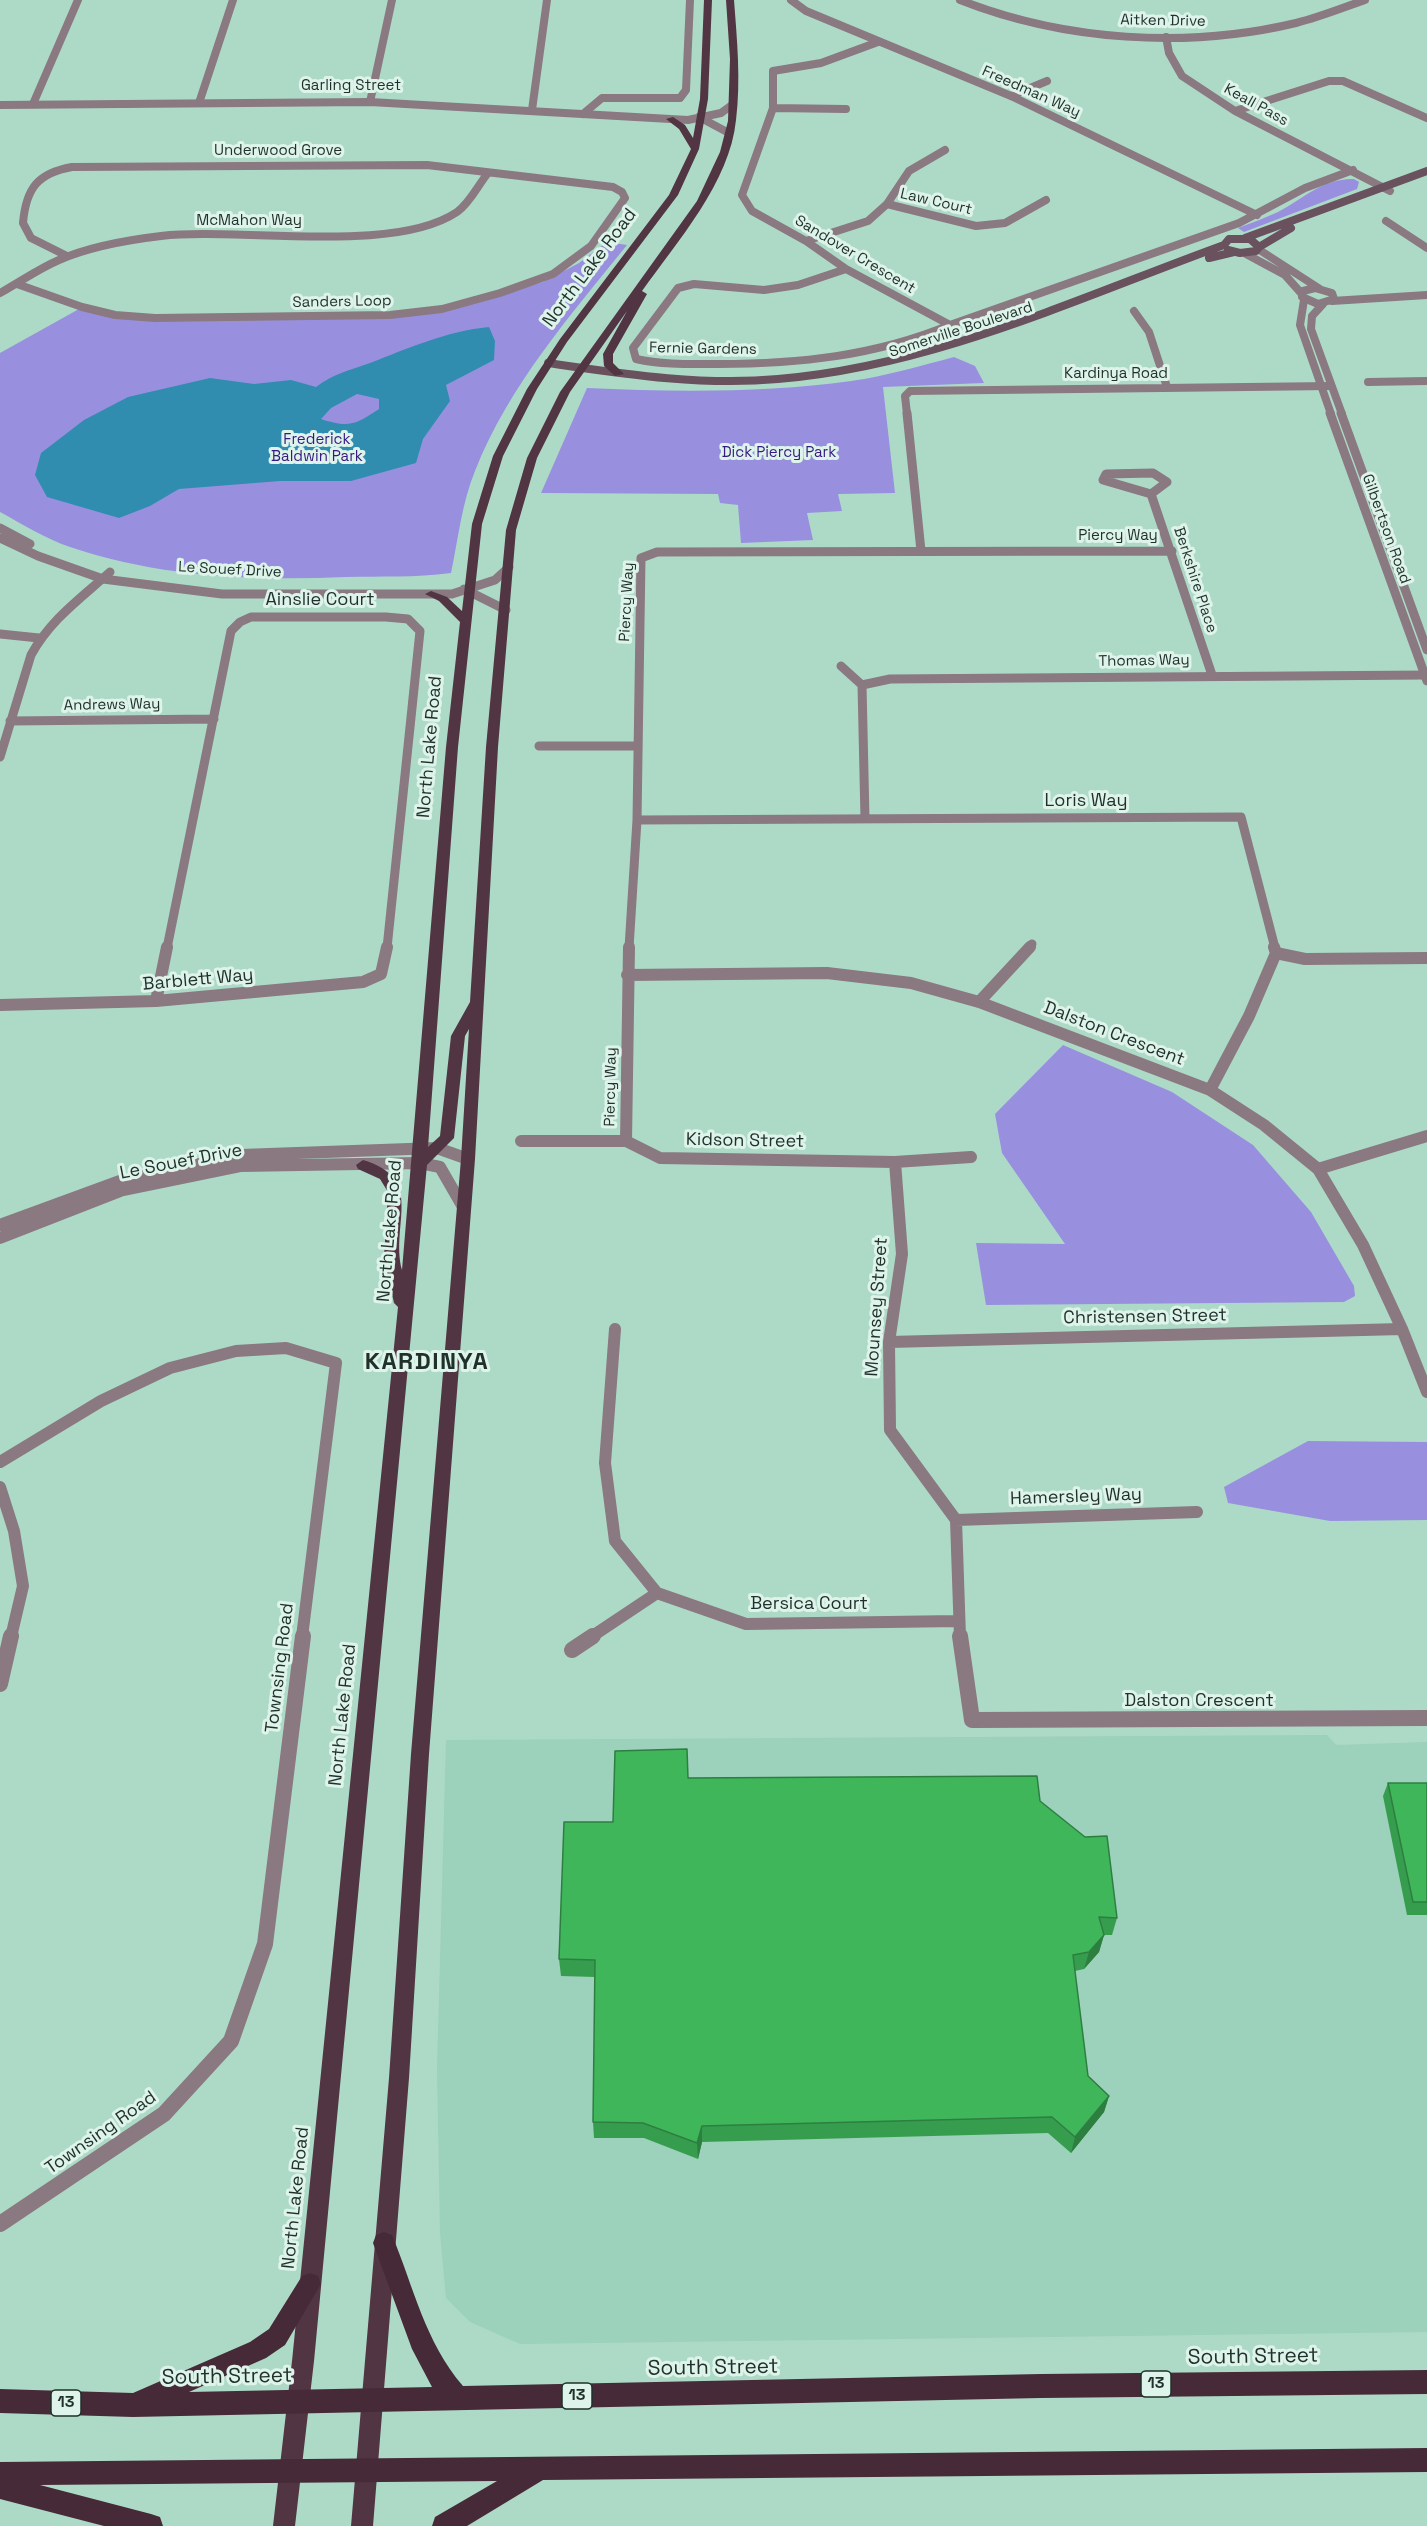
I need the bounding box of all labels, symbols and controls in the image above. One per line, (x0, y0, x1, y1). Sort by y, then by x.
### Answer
street label: Aitken Drive (1120, 11, 1206, 31)
street label: Freedman Way (979, 62, 1083, 122)
street label: Garling Street (301, 77, 401, 95)
street label: Keall Pass (1221, 80, 1291, 130)
street label: Underwood Grove (214, 142, 342, 160)
street label: Law Court (898, 185, 974, 219)
street label: North Lake Road (538, 205, 642, 331)
street label: McMahon Way (196, 212, 302, 230)
street label: Sandover Crescent (792, 212, 918, 298)
street label: Sanders Loop (292, 292, 392, 312)
street label: Somerville Boulevard (887, 298, 1035, 362)
street label: Fernie Gardens (649, 339, 757, 359)
street label: Kardinya Road (1064, 365, 1168, 383)
park label: Frederick Baldwin Park (271, 431, 363, 466)
park label: Dick Piercy Park (722, 444, 836, 462)
street label: Gilbertson Road (1358, 472, 1414, 586)
street label: Berkshire Place (1169, 525, 1221, 635)
street label: Piercy Way (1078, 527, 1158, 545)
street label: Le Souef Drive (178, 558, 282, 582)
street label: Piercy Way (616, 562, 638, 642)
street label: Ainslie Court (265, 589, 375, 611)
street label: Thomas Way (1098, 651, 1190, 671)
street label: North Lake Road (413, 675, 447, 819)
street label: Andrews Way (63, 695, 161, 715)
street label: Loris Way (1045, 790, 1127, 812)
street label: Barblett Way (142, 964, 254, 996)
street label: Dalston Crescent (1040, 997, 1188, 1071)
street label: Piercy Way (601, 1047, 621, 1127)
street label: Kidson Street (686, 1129, 804, 1153)
street label: Le Souef Drive (118, 1140, 244, 1184)
street label: North Lake Road (373, 1159, 407, 1303)
street label: Mounsey Street (861, 1237, 893, 1377)
street label: Christensen Street (1063, 1305, 1227, 1329)
district label: KARDINYA (365, 1348, 489, 1376)
street label: Hamersley Way (1010, 1484, 1142, 1510)
street label: Bersica Court (750, 1593, 868, 1615)
street label: Townsing Road (261, 1602, 299, 1734)
street label: North Lake Road (325, 1643, 361, 1787)
street label: Dalston Crescent (1124, 1690, 1274, 1712)
street label: Townsing Road (41, 2087, 161, 2179)
street label: North Lake Road (278, 2126, 314, 2270)
street label: South Street (1187, 2343, 1319, 2371)
street label: South Street (647, 2354, 779, 2382)
street label: South Street (161, 2363, 293, 2391)
road number: 13 (1141, 2371, 1171, 2397)
road number: 13 (562, 2383, 592, 2409)
road number: 13 (51, 2390, 81, 2416)

